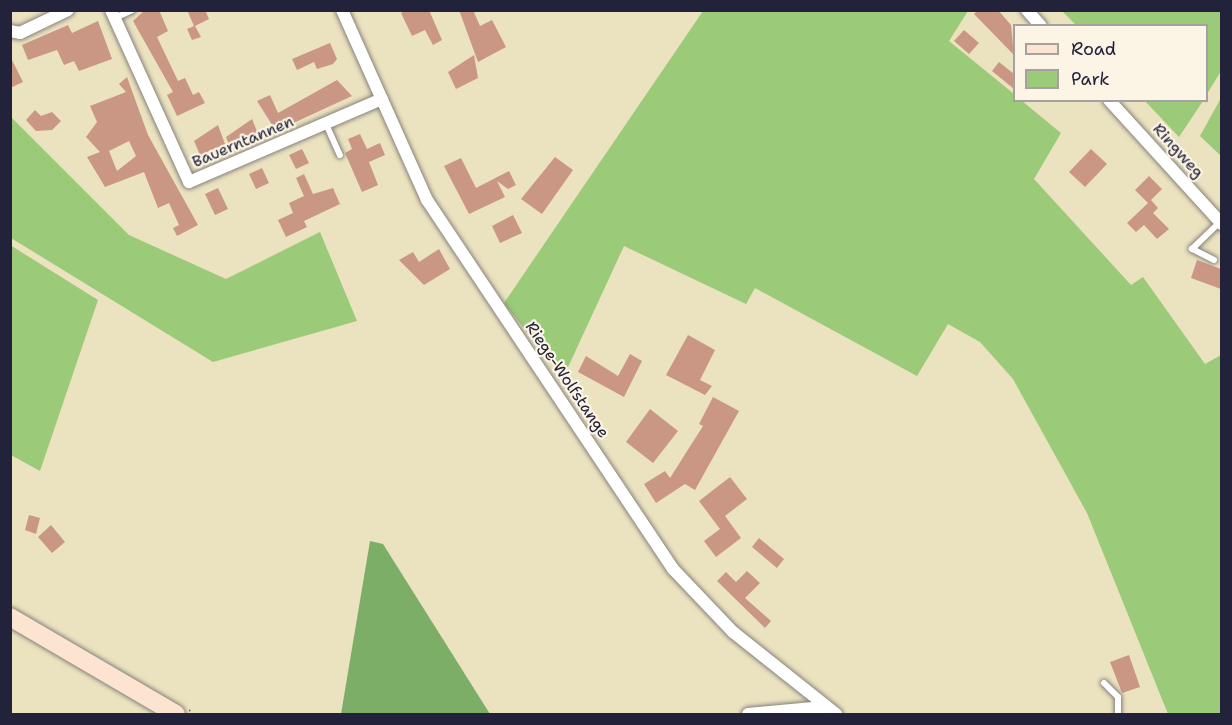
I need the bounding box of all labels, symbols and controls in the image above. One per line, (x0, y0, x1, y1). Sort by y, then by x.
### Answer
legend (1013, 24, 1208, 102)
text: Road (1071, 37, 1116, 61)
text: Park (1071, 67, 1110, 91)
street label: Bauerntannen (189, 112, 297, 172)
street label: Ringweg (1148, 120, 1208, 182)
street label: Riege-Wolfstange (521, 318, 613, 442)

